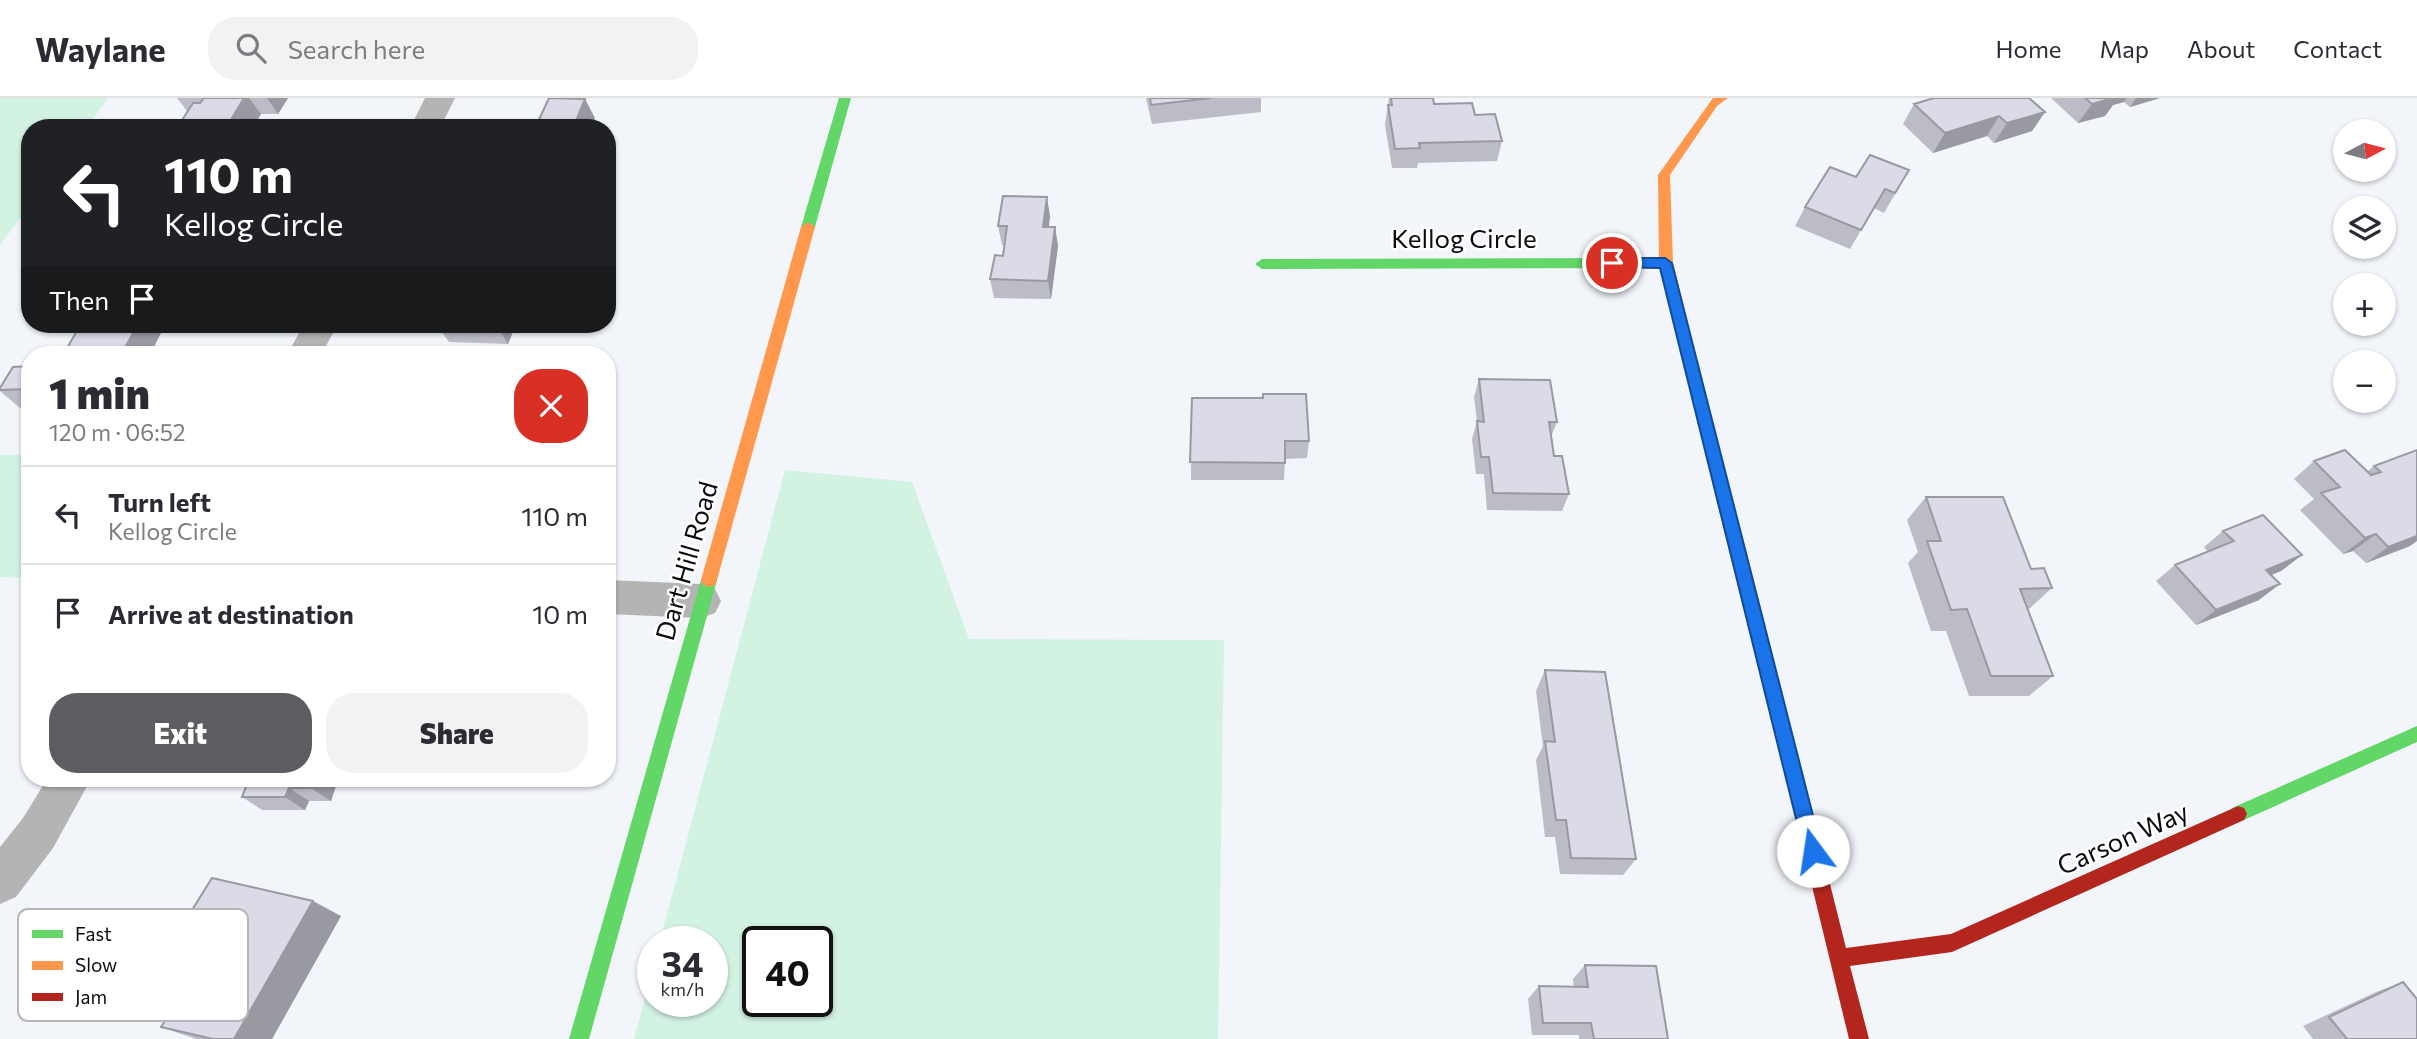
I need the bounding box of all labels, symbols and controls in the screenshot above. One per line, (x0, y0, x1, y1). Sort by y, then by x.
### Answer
search box (208, 17, 698, 80)
text: Waylane (35, 28, 166, 69)
icon: search (232, 29, 270, 67)
text: Search here (288, 33, 425, 64)
text: Home (1996, 34, 2062, 63)
text: Map (2100, 34, 2149, 63)
text: About (2187, 34, 2255, 63)
text: Contact (2293, 34, 2382, 63)
north arrow (2333, 119, 2396, 182)
map controls (2333, 119, 2396, 413)
text: 110 m (164, 143, 293, 203)
icon: left (49, 147, 140, 238)
button: layers (2333, 196, 2396, 259)
text: Kellog Circle (164, 203, 343, 243)
street label: Kellog Circle (1391, 222, 1537, 253)
pin (1582, 233, 1642, 293)
icon: arrive (1593, 244, 1631, 282)
button: + (2333, 273, 2396, 336)
icon: arrive (123, 280, 161, 318)
text: Then (49, 284, 109, 315)
button: − (2333, 350, 2396, 413)
text: 1 min (49, 366, 150, 418)
button: close (514, 369, 588, 443)
text: 120 m · 06:52 (49, 418, 186, 446)
street label: Dart Hill Road (648, 478, 723, 644)
text: Turn left (108, 486, 211, 517)
icon: left (49, 496, 87, 534)
text: 110 m (521, 500, 588, 531)
text: Kellog Circle (108, 517, 237, 545)
icon: arrive (49, 594, 87, 632)
text: Arrive at destination (108, 598, 354, 629)
text: 10 m (532, 598, 588, 629)
button: Exit (49, 693, 312, 773)
button: Share (326, 693, 588, 773)
street label: Carson Way (2052, 795, 2193, 880)
position arrow (1776, 814, 1850, 888)
legend (18, 909, 248, 1021)
text: Fast (75, 922, 112, 945)
speed limit sign: 40 (742, 926, 833, 1017)
text: 34 (662, 941, 703, 984)
text: Slow (75, 953, 117, 976)
text: km/h (661, 978, 704, 1000)
text: Jam (75, 985, 107, 1008)

